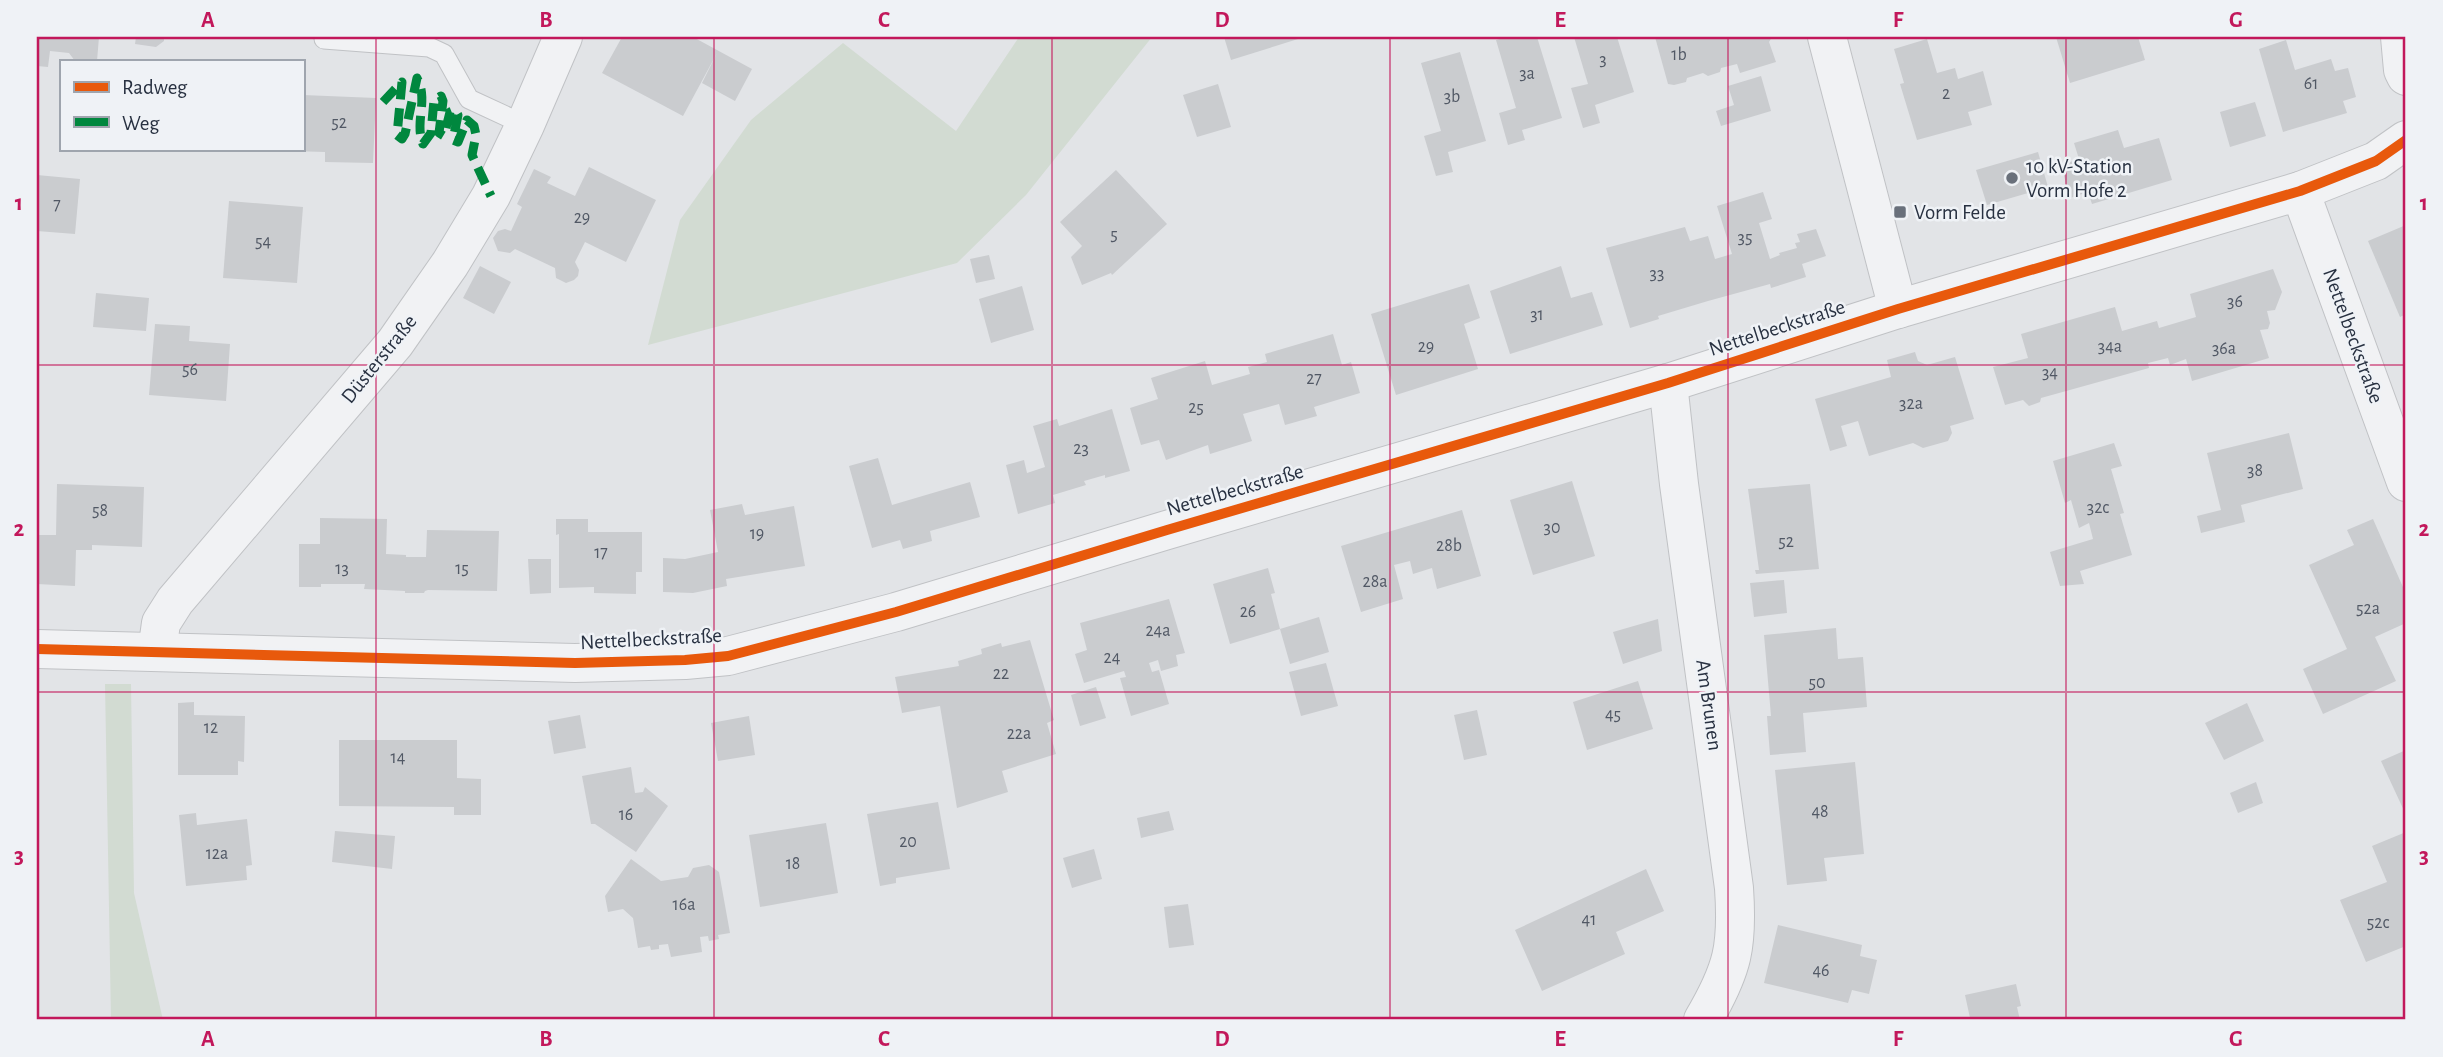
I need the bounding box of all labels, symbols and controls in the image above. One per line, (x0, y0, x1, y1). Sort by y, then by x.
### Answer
text: A (201, 9, 215, 32)
text: B (539, 9, 553, 32)
text: C (878, 9, 890, 32)
text: D (1214, 9, 1230, 32)
text: E (1554, 9, 1566, 32)
text: F (1893, 9, 1904, 32)
text: G (2229, 9, 2243, 32)
house number: 1b (1671, 46, 1687, 64)
house number: 3 (1599, 51, 1607, 69)
legend (60, 60, 304, 150)
house number: 3a (1519, 65, 1535, 83)
house number: 61 (2304, 75, 2318, 93)
text: Radweg (122, 77, 188, 98)
house number: 2 (1942, 85, 1950, 103)
house number: 3b (1444, 88, 1460, 106)
text: Weg (122, 113, 160, 134)
house number: 52 (331, 114, 347, 132)
place label: 10 kV-Station Vorm Hofe 2 (2026, 156, 2132, 201)
marker: 10 kV-Station Vorm Hofe 2 (2004, 170, 2020, 186)
text: 1 (15, 192, 23, 215)
text: 1 (2420, 192, 2428, 215)
house number: 7 (53, 196, 61, 214)
place label: Vorm Felde (1914, 202, 2006, 223)
marker: Vorm Felde (1892, 204, 1908, 220)
house number: 29 (574, 209, 590, 227)
house number: 5 (1110, 226, 1118, 244)
house number: 35 (1738, 229, 1752, 247)
house number: 54 (255, 233, 271, 251)
house number: 33 (1650, 265, 1664, 283)
street label: Nettelbeckstraße (2319, 266, 2387, 406)
house number: 36 (2227, 293, 2243, 311)
street label: Nettelbeckstraße (1706, 296, 1848, 360)
house number: 31 (1530, 306, 1544, 324)
street label: Düsterstraße (337, 311, 421, 407)
house number: 29 (1418, 338, 1434, 356)
house number: 34a (2098, 338, 2122, 356)
house number: 36a (2212, 340, 2236, 358)
house number: 56 (182, 361, 198, 379)
house number: 34 (2042, 364, 2058, 382)
house number: 27 (1306, 370, 1322, 388)
house number: 32a (1899, 395, 1923, 413)
house number: 25 (1188, 399, 1204, 417)
house number: 23 (1073, 440, 1089, 458)
street label: Nettelbeckstraße (1164, 460, 1306, 520)
house number: 38 (2247, 462, 2263, 480)
house number: 32c (2087, 499, 2109, 517)
house number: 58 (92, 502, 108, 520)
text: 2 (14, 518, 25, 541)
text: 2 (2419, 518, 2430, 541)
house number: 30 (1544, 519, 1560, 537)
house number: 19 (750, 525, 764, 543)
house number: 52 (1778, 533, 1794, 551)
house number: 28b (1436, 537, 1462, 555)
house number: 17 (594, 544, 608, 562)
house number: 13 (335, 560, 349, 578)
house number: 15 (455, 560, 469, 578)
house number: 28a (1362, 573, 1388, 591)
house number: 52a (2356, 600, 2380, 618)
house number: 26 (1240, 603, 1256, 621)
house number: 24a (1145, 622, 1171, 640)
street label: Nettelbeckstraße (580, 625, 722, 653)
house number: 24 (1104, 649, 1121, 667)
street label: Am Brunen (1692, 658, 1726, 752)
house number: 22 (993, 665, 1009, 683)
house number: 50 (1808, 674, 1826, 692)
house number: 45 (1605, 706, 1621, 724)
house number: 12 (204, 719, 218, 737)
house number: 22a (1007, 725, 1031, 743)
house number: 14 (391, 749, 406, 767)
house number: 48 (1811, 803, 1829, 821)
house number: 16 (619, 806, 633, 824)
house number: 20 (899, 833, 917, 851)
text: 3 (14, 845, 24, 868)
house number: 12a (206, 845, 228, 863)
text: 3 (2419, 845, 2429, 868)
house number: 18 (786, 855, 800, 873)
house number: 16a (673, 896, 695, 914)
house number: 41 (1582, 911, 1596, 929)
house number: 52c (2367, 914, 2389, 932)
house number: 46 (1812, 962, 1830, 980)
text: A (201, 1028, 215, 1051)
text: B (539, 1028, 553, 1051)
text: C (878, 1028, 890, 1051)
text: D (1214, 1028, 1230, 1051)
text: E (1554, 1028, 1566, 1051)
text: F (1893, 1028, 1904, 1051)
text: G (2229, 1028, 2243, 1051)

